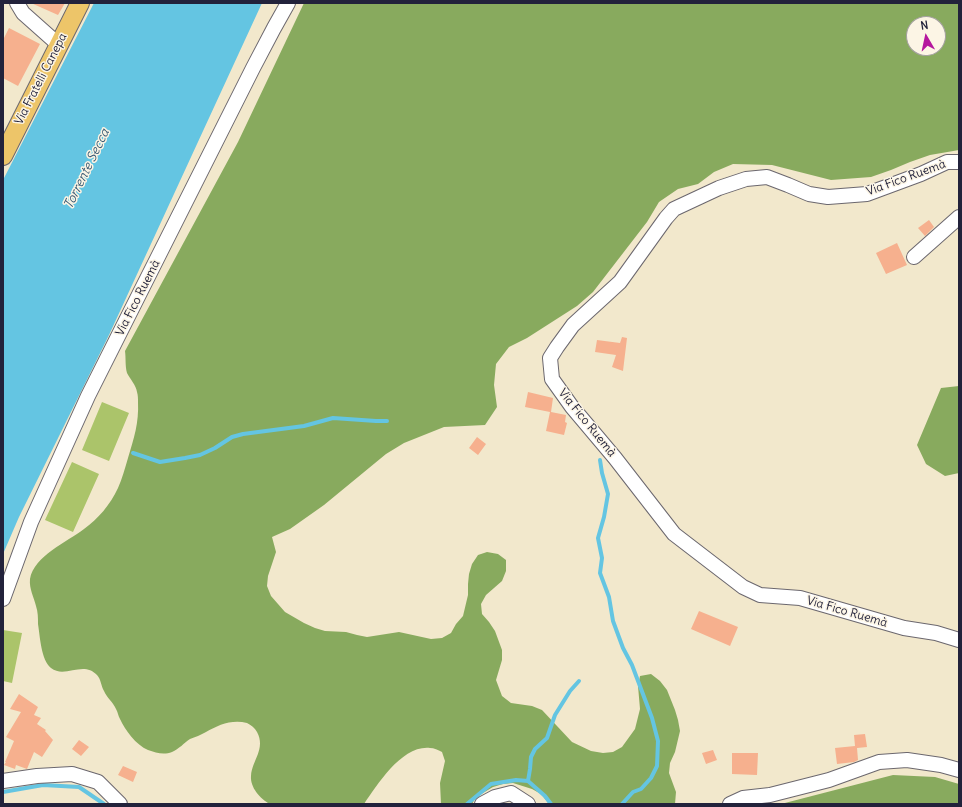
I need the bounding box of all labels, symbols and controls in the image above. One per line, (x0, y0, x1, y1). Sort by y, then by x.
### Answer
north arrow (906, 16, 946, 56)
text: N (919, 18, 929, 33)
street label: Via Fratelli Canepa (12, 31, 70, 127)
water label: Torrente Secca (61, 127, 113, 211)
street label: Via Fico Ruemà (864, 157, 948, 199)
street label: Via Fico Ruemà (113, 258, 163, 338)
street label: Via Fico Ruemà (555, 386, 619, 460)
street label: Via Fico Ruemà (805, 594, 889, 630)

